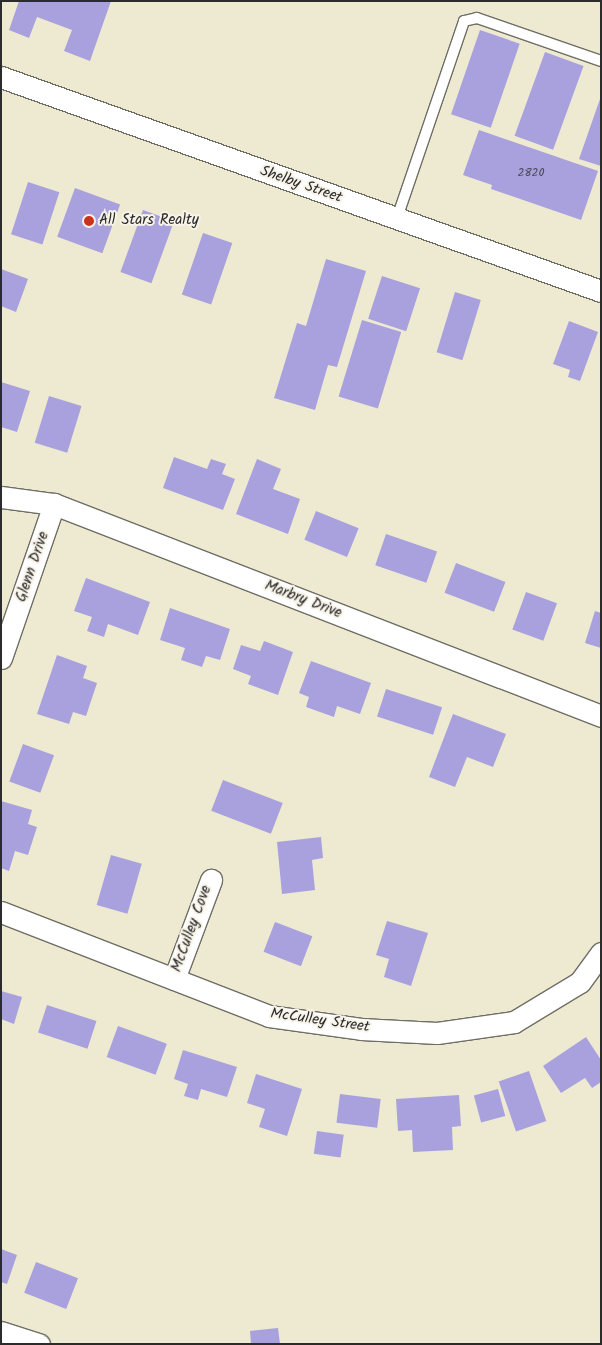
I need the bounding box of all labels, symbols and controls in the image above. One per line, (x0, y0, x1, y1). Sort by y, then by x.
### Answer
street label: Shelby Street (258, 163, 344, 207)
house number: 2820 (517, 166, 545, 180)
place label: All Stars Realty (99, 212, 199, 230)
marker: All Stars Realty (83, 215, 95, 227)
street label: Glenn Drive (13, 530, 53, 604)
street label: Marbry Drive (262, 577, 344, 623)
street label: McCulley Cove (168, 883, 216, 975)
street label: McCulley Street (269, 1005, 371, 1037)

